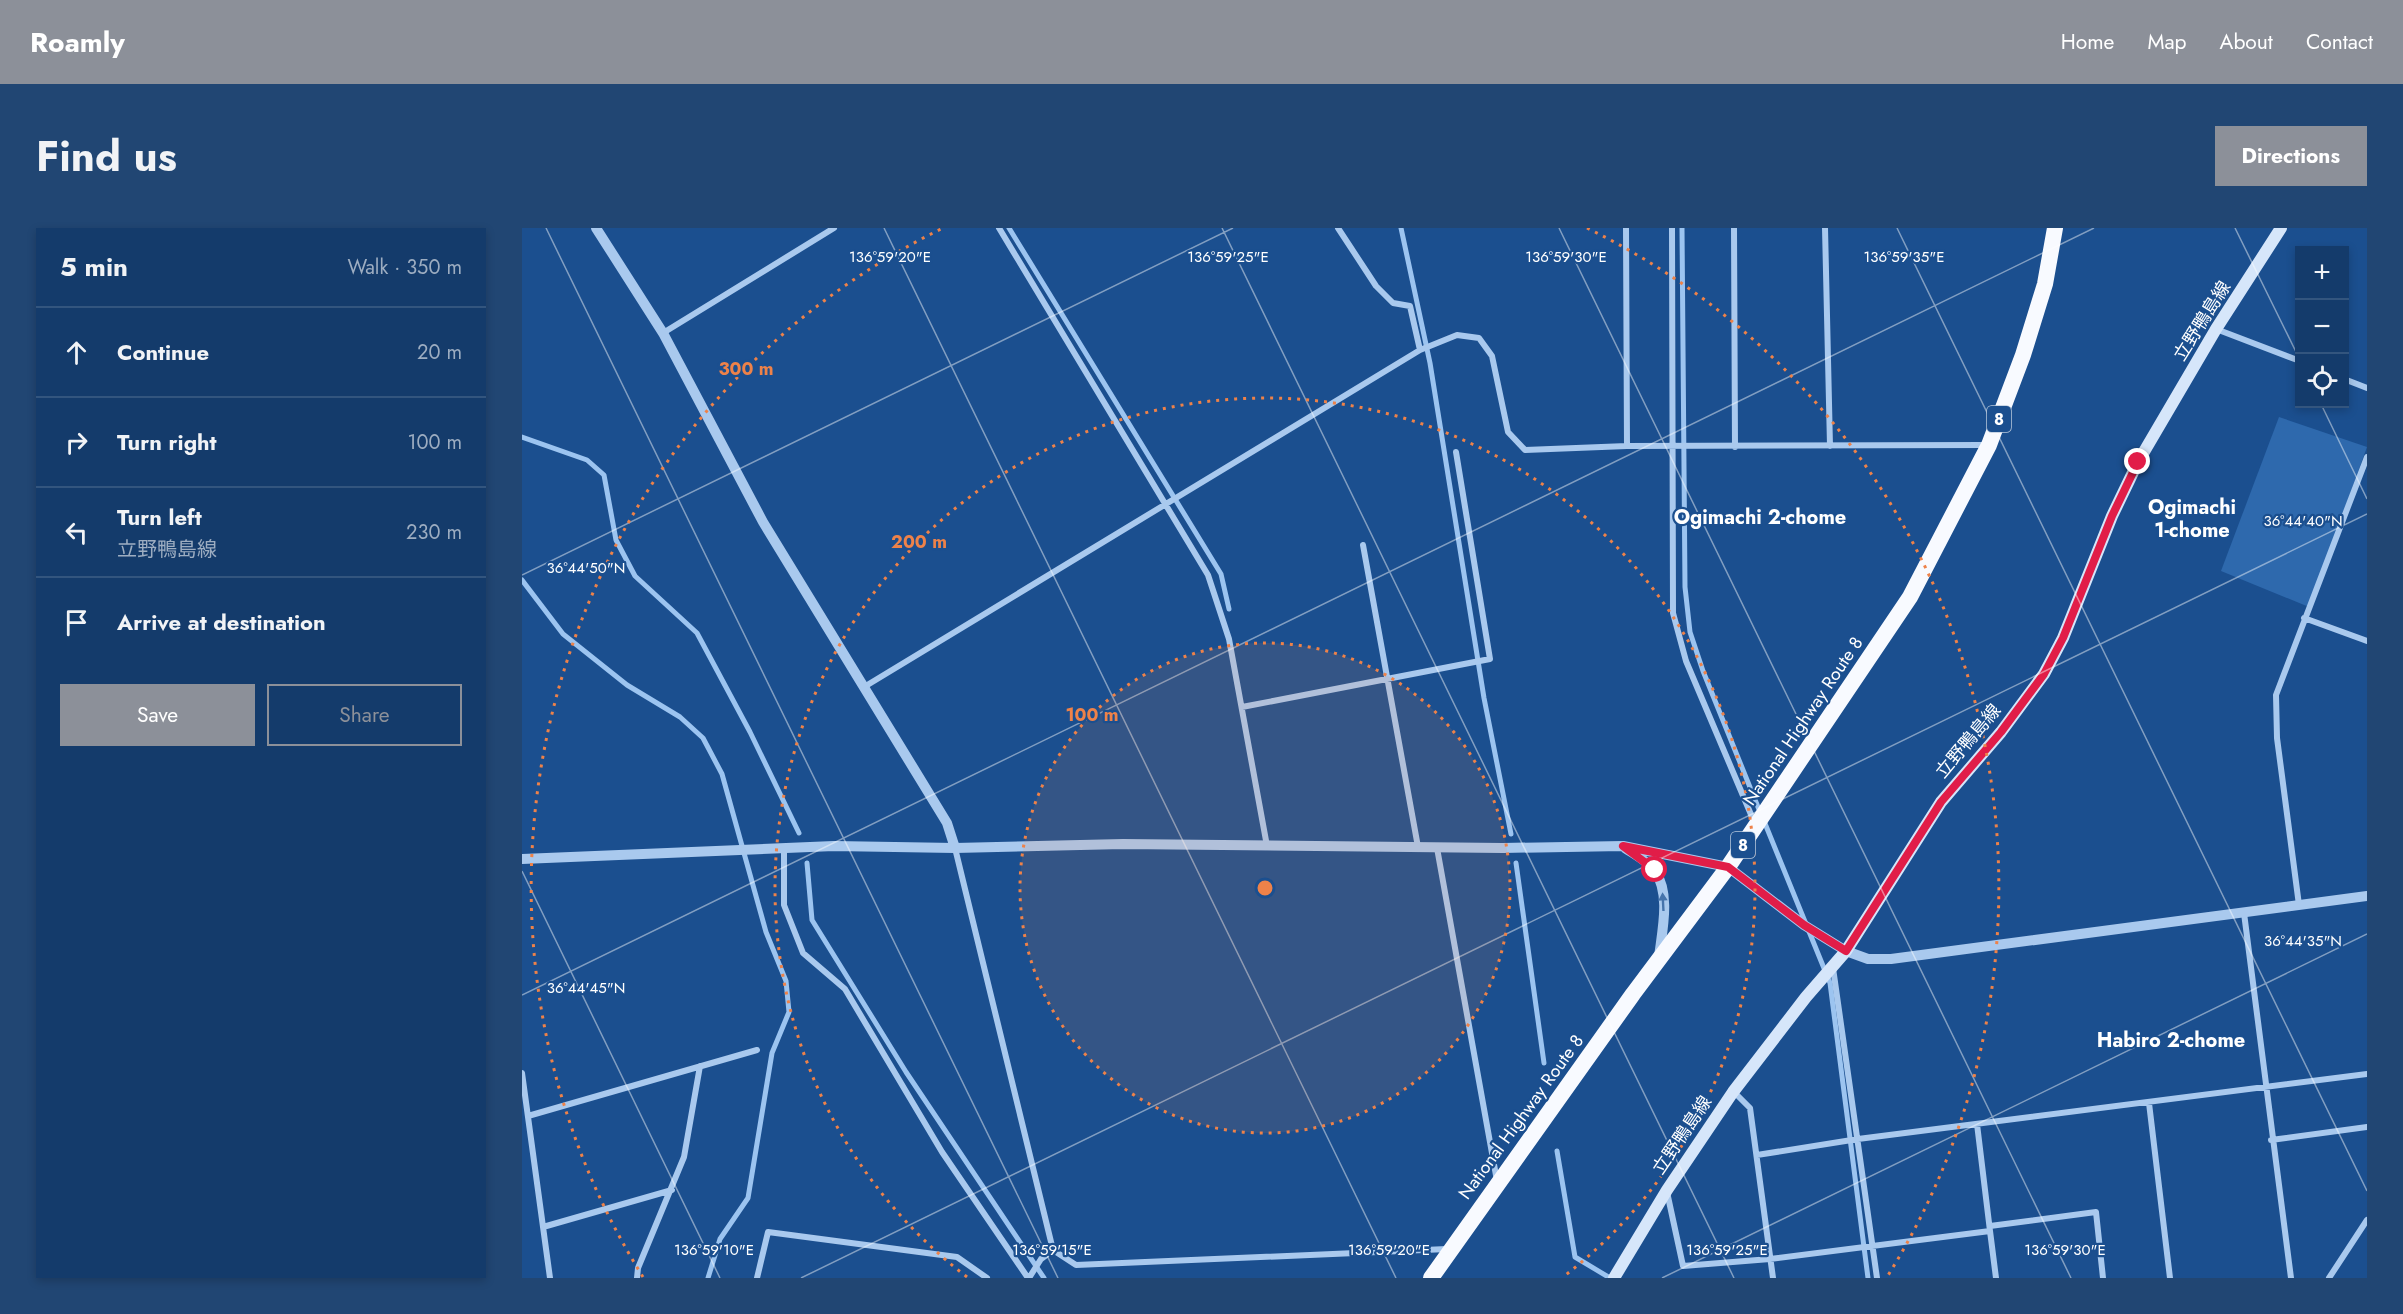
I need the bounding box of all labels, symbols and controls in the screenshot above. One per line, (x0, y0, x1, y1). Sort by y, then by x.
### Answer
text: Roamly (30, 22, 125, 63)
text: Home (2061, 27, 2114, 57)
text: Map (2147, 27, 2187, 57)
text: About (2220, 27, 2273, 57)
text: Contact (2306, 27, 2373, 57)
text: Find us (36, 126, 177, 187)
button: Directions (2215, 126, 2367, 186)
text: 136°59'20"E (849, 246, 931, 268)
text: 136°59'25"E (1187, 246, 1269, 268)
text: 136°59'30"E (1525, 246, 1607, 268)
text: 136°59'35"E (1863, 246, 1945, 268)
map controls (2295, 246, 2349, 408)
button: + (2295, 246, 2349, 300)
text: 5 min (60, 248, 128, 286)
text: Walk · 350 m (347, 253, 462, 282)
street label: 立野鴨島線 (2167, 276, 2237, 366)
button: − (2295, 300, 2349, 354)
icon: ahead (60, 336, 93, 369)
text: Continue (117, 336, 209, 368)
text: 20 m (417, 338, 462, 367)
button: locate (2295, 354, 2349, 408)
text: 300 m (718, 356, 774, 382)
road number: 8 (1987, 406, 2011, 432)
icon: right (60, 426, 93, 459)
text: Turn right (117, 426, 217, 458)
text: 100 m (407, 428, 462, 457)
route end (2124, 448, 2150, 474)
district label: Ogimachi 1-chome (2148, 493, 2236, 545)
text: Turn left (117, 501, 202, 533)
district label: Ogimachi 2-chome (1674, 503, 1846, 532)
text: 36°44'40"N (2263, 510, 2343, 532)
icon: left (60, 516, 93, 549)
text: 230 m (406, 518, 462, 547)
text: 200 m (891, 529, 947, 555)
text: 立野鴨島線 (117, 535, 217, 564)
text: 36°44'50"N (547, 557, 625, 579)
icon: arrive (60, 606, 93, 639)
text: Arrive at destination (117, 606, 326, 638)
street label: National Highway Route 8 (1737, 631, 1869, 811)
button: Save (60, 684, 255, 746)
button: Share (267, 684, 462, 746)
street label: 立野鴨島線 (1929, 698, 2007, 784)
text: 100 m (1065, 702, 1119, 728)
road number: 8 (1731, 832, 1755, 858)
route start (1641, 856, 1667, 882)
centre of rings (1255, 878, 1275, 898)
one-way arrow (1658, 892, 1667, 911)
text: 36°44'35"N (2264, 930, 2342, 952)
text: 36°44'45"N (547, 977, 625, 999)
district label: Habiro 2-chome (2097, 1026, 2245, 1055)
street label: National Highway Route 8 (1452, 1029, 1590, 1205)
street label: 立野鴨島線 (1646, 1090, 1718, 1180)
text: 136°59'10"E (674, 1239, 754, 1261)
text: 136°59'15"E (1012, 1239, 1092, 1261)
text: 136°59'20"E (1348, 1239, 1430, 1261)
text: 136°59'25"E (1686, 1239, 1768, 1261)
text: 136°59'30"E (2024, 1239, 2106, 1261)

